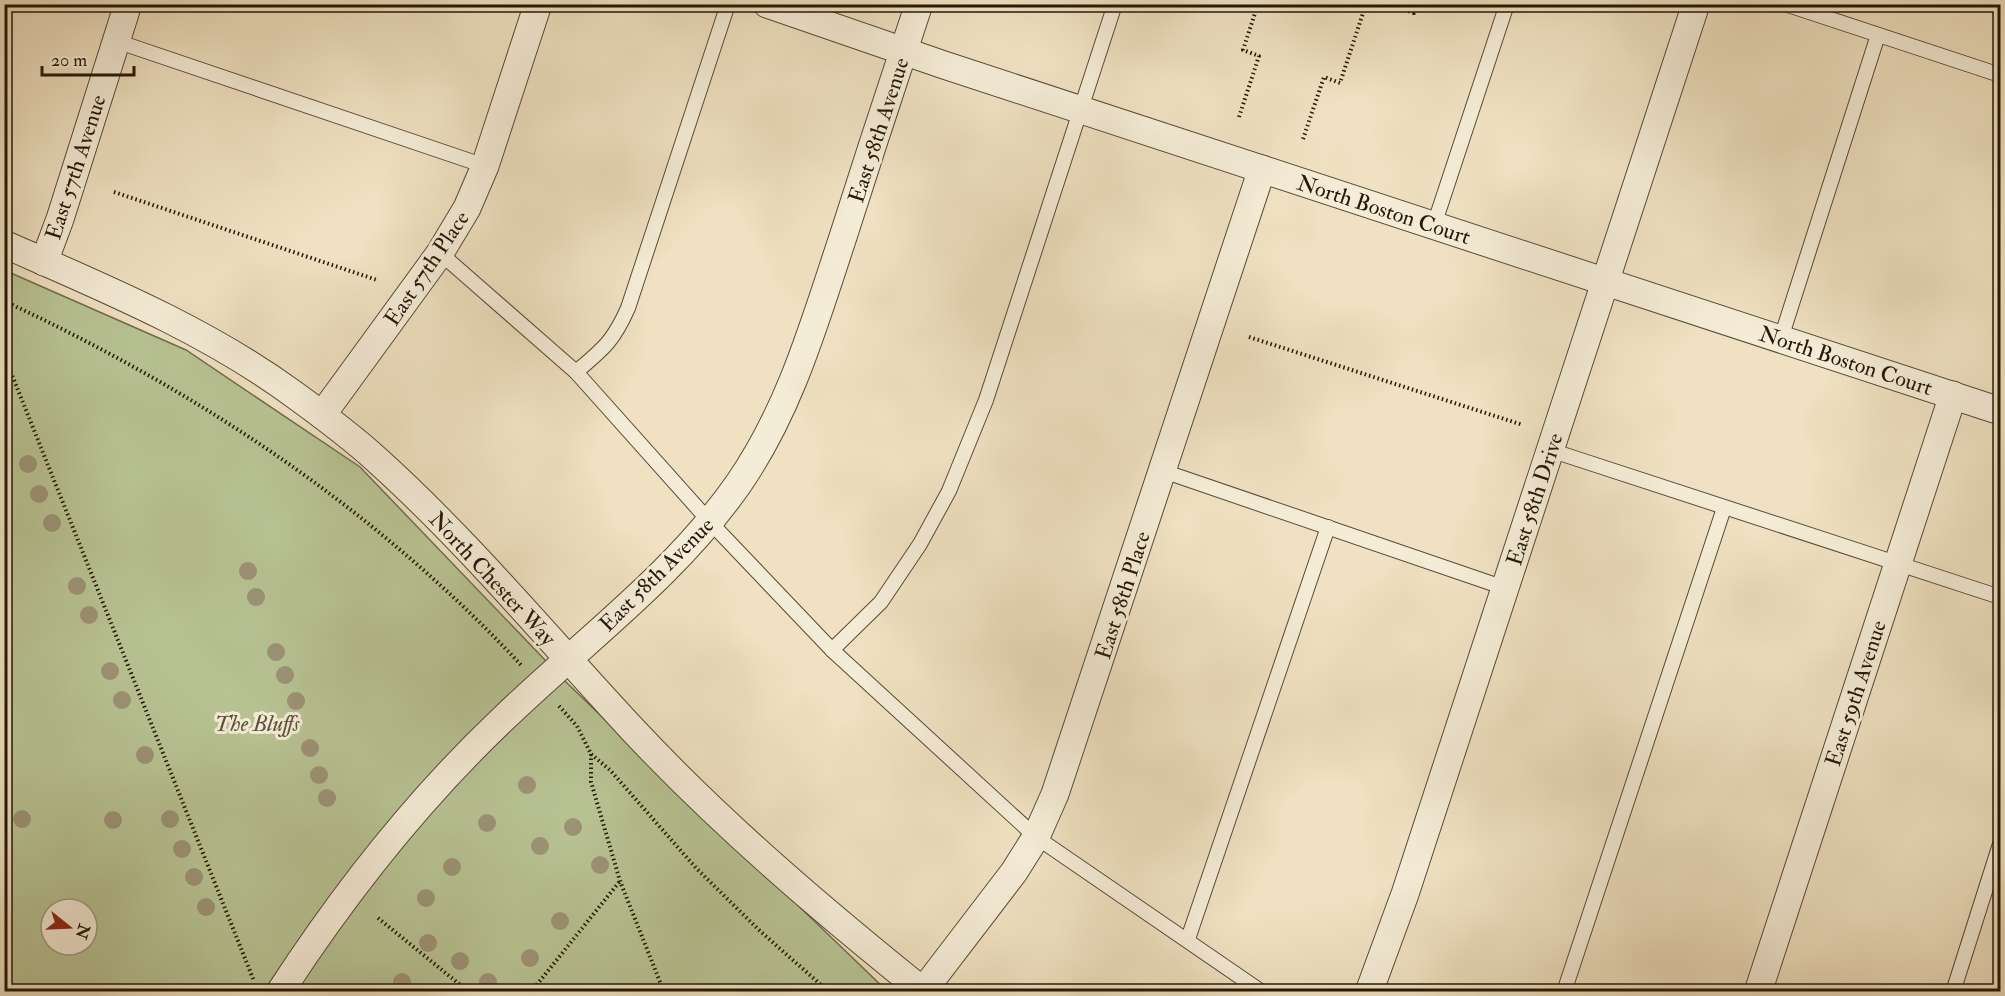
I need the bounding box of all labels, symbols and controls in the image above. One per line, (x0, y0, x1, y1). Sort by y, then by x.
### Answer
scale bar (42, 39, 134, 77)
text: 20 m (51, 49, 87, 72)
street label: East 58th Avenue (842, 54, 916, 207)
street label: East 57th Avenue (39, 91, 113, 243)
street label: North Boston Court (1293, 169, 1474, 251)
street label: East 57th Place (378, 206, 476, 331)
street label: North Boston Court (1755, 320, 1936, 402)
street label: East 58th Drive (1500, 429, 1570, 569)
street label: North Chester Way (423, 506, 562, 652)
street label: East 58th Avenue (593, 511, 720, 638)
street label: East 58th Place (1089, 528, 1157, 663)
street label: East 59th Avenue (1819, 617, 1893, 770)
park label: The Bluffs (215, 710, 300, 738)
north arrow (39, 897, 99, 957)
text: N (70, 920, 94, 942)

